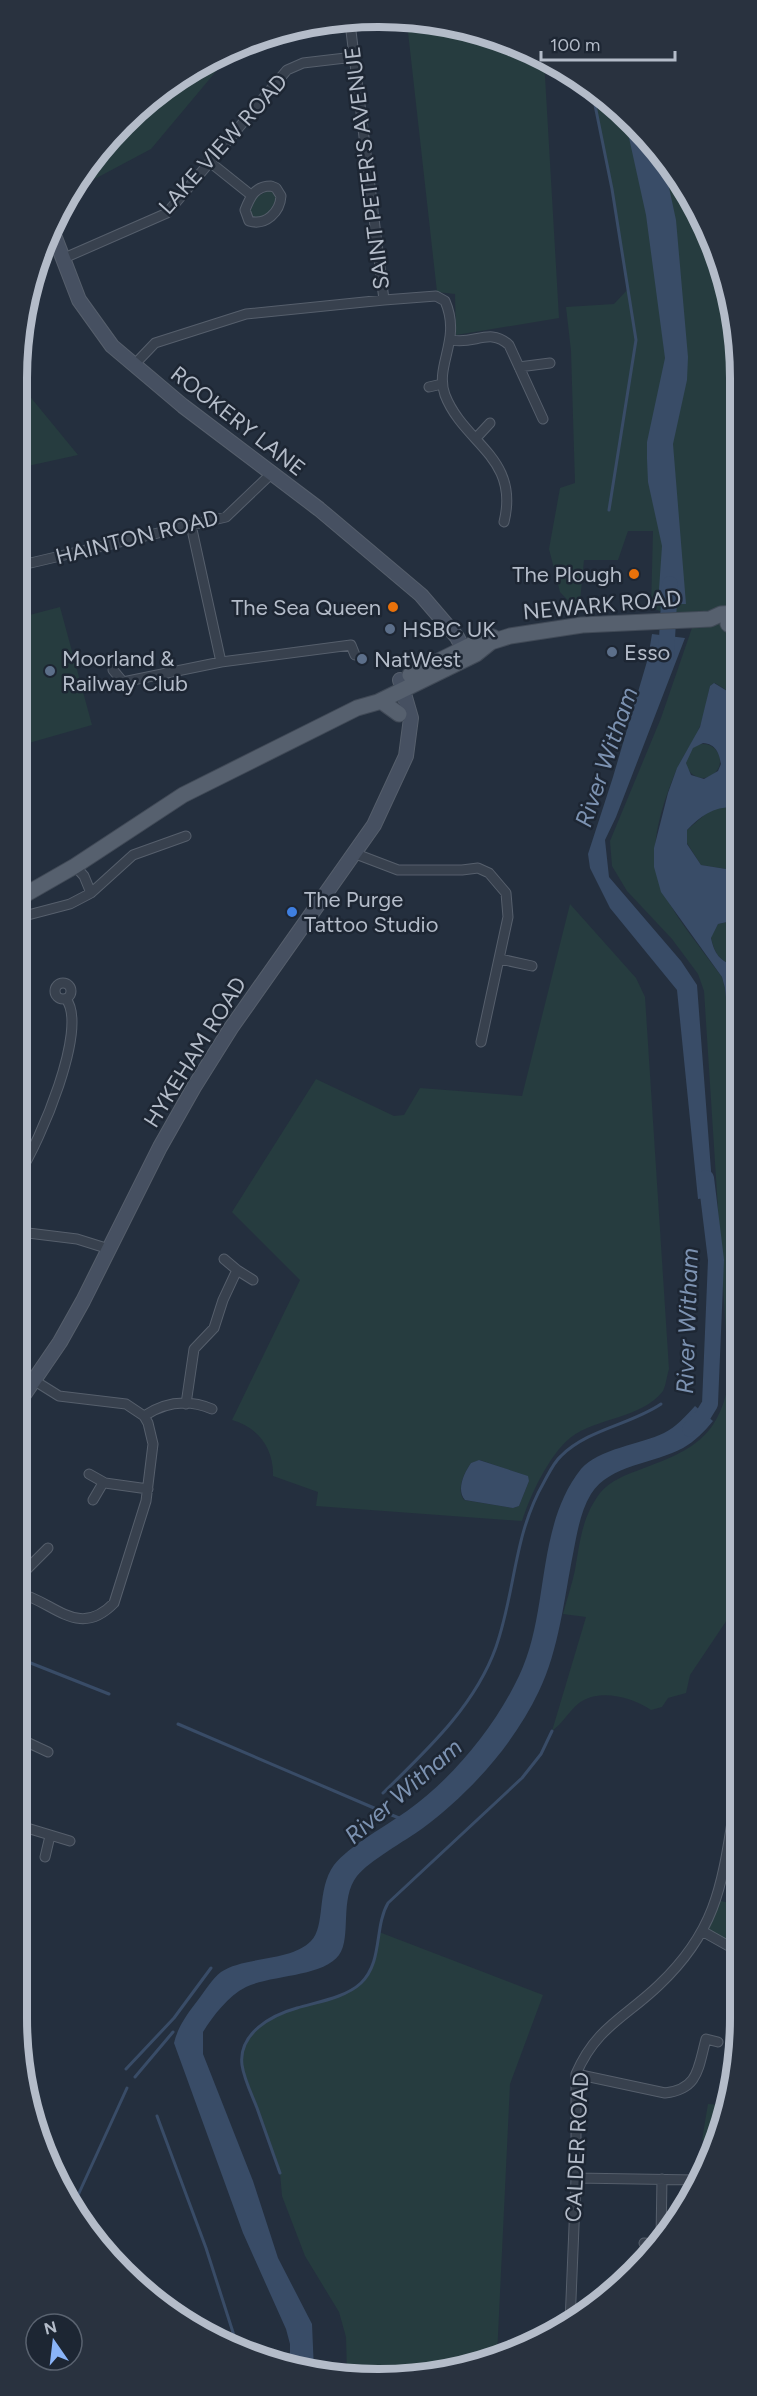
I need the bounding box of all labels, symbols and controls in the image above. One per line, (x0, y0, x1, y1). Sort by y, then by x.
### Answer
scale bar (541, 24, 674, 62)
text: 100 m (550, 34, 600, 56)
street label: SAINT PETER'S AVENUE (339, 45, 395, 291)
street label: LAKE VIEW ROAD (153, 68, 293, 220)
street label: ROOKERY LANE (165, 360, 311, 482)
street label: HAINTON ROAD (53, 504, 221, 570)
place label: The Plough (512, 561, 622, 588)
marker: The Plough (627, 567, 641, 581)
street label: NEWARK ROAD (522, 585, 682, 625)
place label: The Sea Queen (231, 594, 381, 621)
marker: The Sea Queen (386, 600, 400, 614)
place label: HSBC UK (402, 616, 496, 643)
marker: HSBC UK (383, 622, 397, 636)
place label: Esso (624, 639, 670, 666)
place label: Moorland & Railway Club (62, 645, 188, 697)
marker: Esso (605, 645, 619, 659)
place label: NatWest (374, 646, 461, 673)
marker: NatWest (355, 652, 369, 666)
marker: Moorland & Railway Club (43, 664, 57, 678)
water label: River Witham (569, 683, 643, 831)
place label: The Purge Tattoo Studio (304, 886, 438, 938)
marker: The Purge Tattoo Studio (285, 905, 299, 919)
street label: HYKEHAM ROAD (138, 972, 252, 1132)
water label: River Witham (670, 1248, 704, 1394)
water label: River Witham (338, 1732, 468, 1850)
street label: CALDER ROAD (560, 2071, 594, 2223)
north arrow (24, 2312, 84, 2372)
text: N (42, 2317, 59, 2339)

